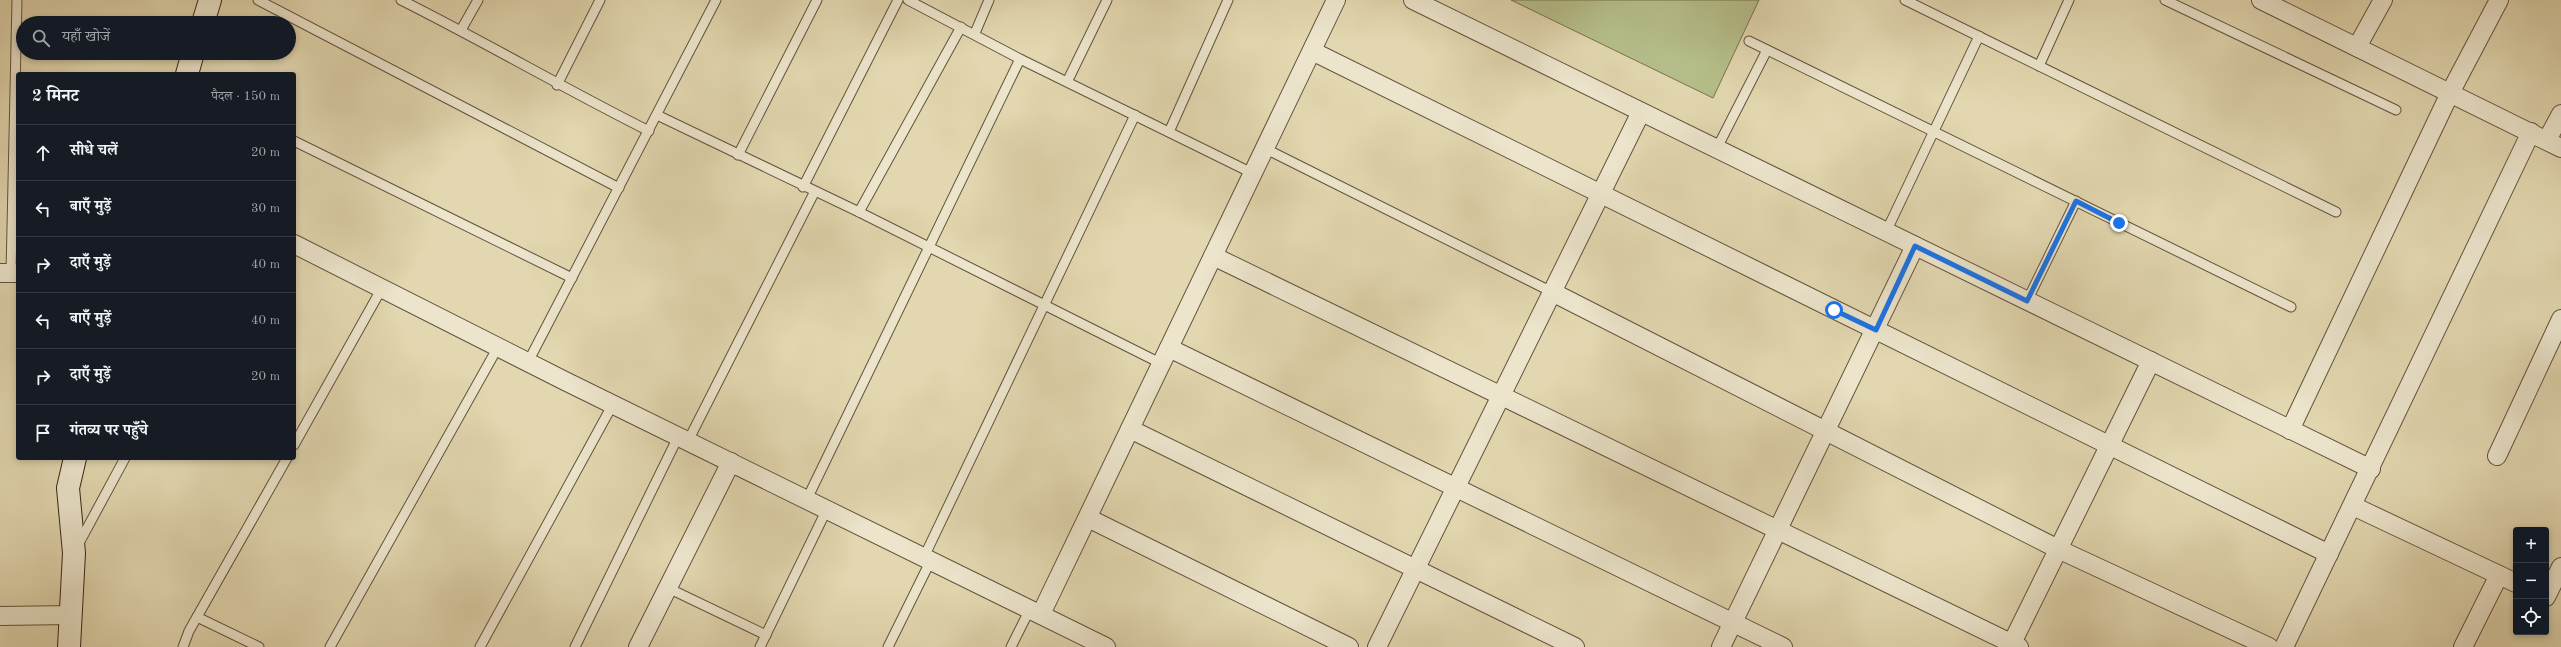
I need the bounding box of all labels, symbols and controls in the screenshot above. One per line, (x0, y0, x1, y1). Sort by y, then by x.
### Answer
search box (16, 16, 296, 60)
icon: search (30, 27, 52, 49)
text: यहाँ खोजें (62, 30, 110, 45)
text: 2 मिनट (32, 88, 79, 105)
text: पैदल · 150 m (211, 90, 280, 103)
icon: ahead (32, 142, 54, 164)
text: सीधे चलें (70, 144, 118, 159)
text: 20 m (251, 146, 280, 159)
icon: left (32, 198, 54, 220)
text: बाएँ मुड़ें (70, 200, 111, 215)
text: 30 m (251, 202, 280, 215)
route end (2110, 214, 2128, 232)
icon: right (32, 254, 54, 276)
text: दाएँ मुड़ें (70, 256, 111, 271)
text: 40 m (251, 258, 280, 271)
route start (1825, 301, 1843, 319)
icon: left (32, 310, 54, 332)
text: बाएँ मुड़ें (70, 312, 111, 327)
text: 40 m (251, 314, 280, 327)
icon: right (32, 366, 54, 388)
text: दाएँ मुड़ें (70, 368, 111, 383)
text: 20 m (251, 370, 280, 383)
icon: arrive (32, 422, 54, 444)
text: गंतव्य पर पहुँचे (70, 424, 148, 439)
map controls (2513, 527, 2549, 635)
button: + (2513, 527, 2549, 563)
button: − (2513, 563, 2549, 599)
button: locate (2513, 599, 2549, 635)

